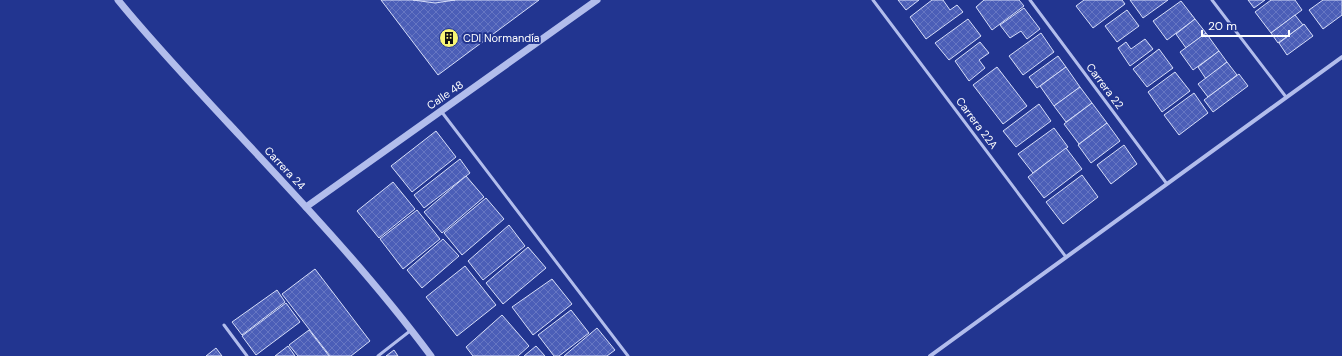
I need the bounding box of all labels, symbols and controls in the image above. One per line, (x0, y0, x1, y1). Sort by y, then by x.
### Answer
scale bar (1202, 12, 1289, 38)
text: 20 m (1208, 18, 1237, 34)
building icon: CDI Normandía (438, 27, 460, 49)
place label: CDI Normandía (463, 31, 540, 45)
street label: Carrera 22 (1083, 60, 1127, 112)
street label: Calle 48 (424, 77, 466, 113)
street label: Carrera 22A (953, 94, 1001, 152)
street label: Carrera 24 (262, 144, 309, 193)

